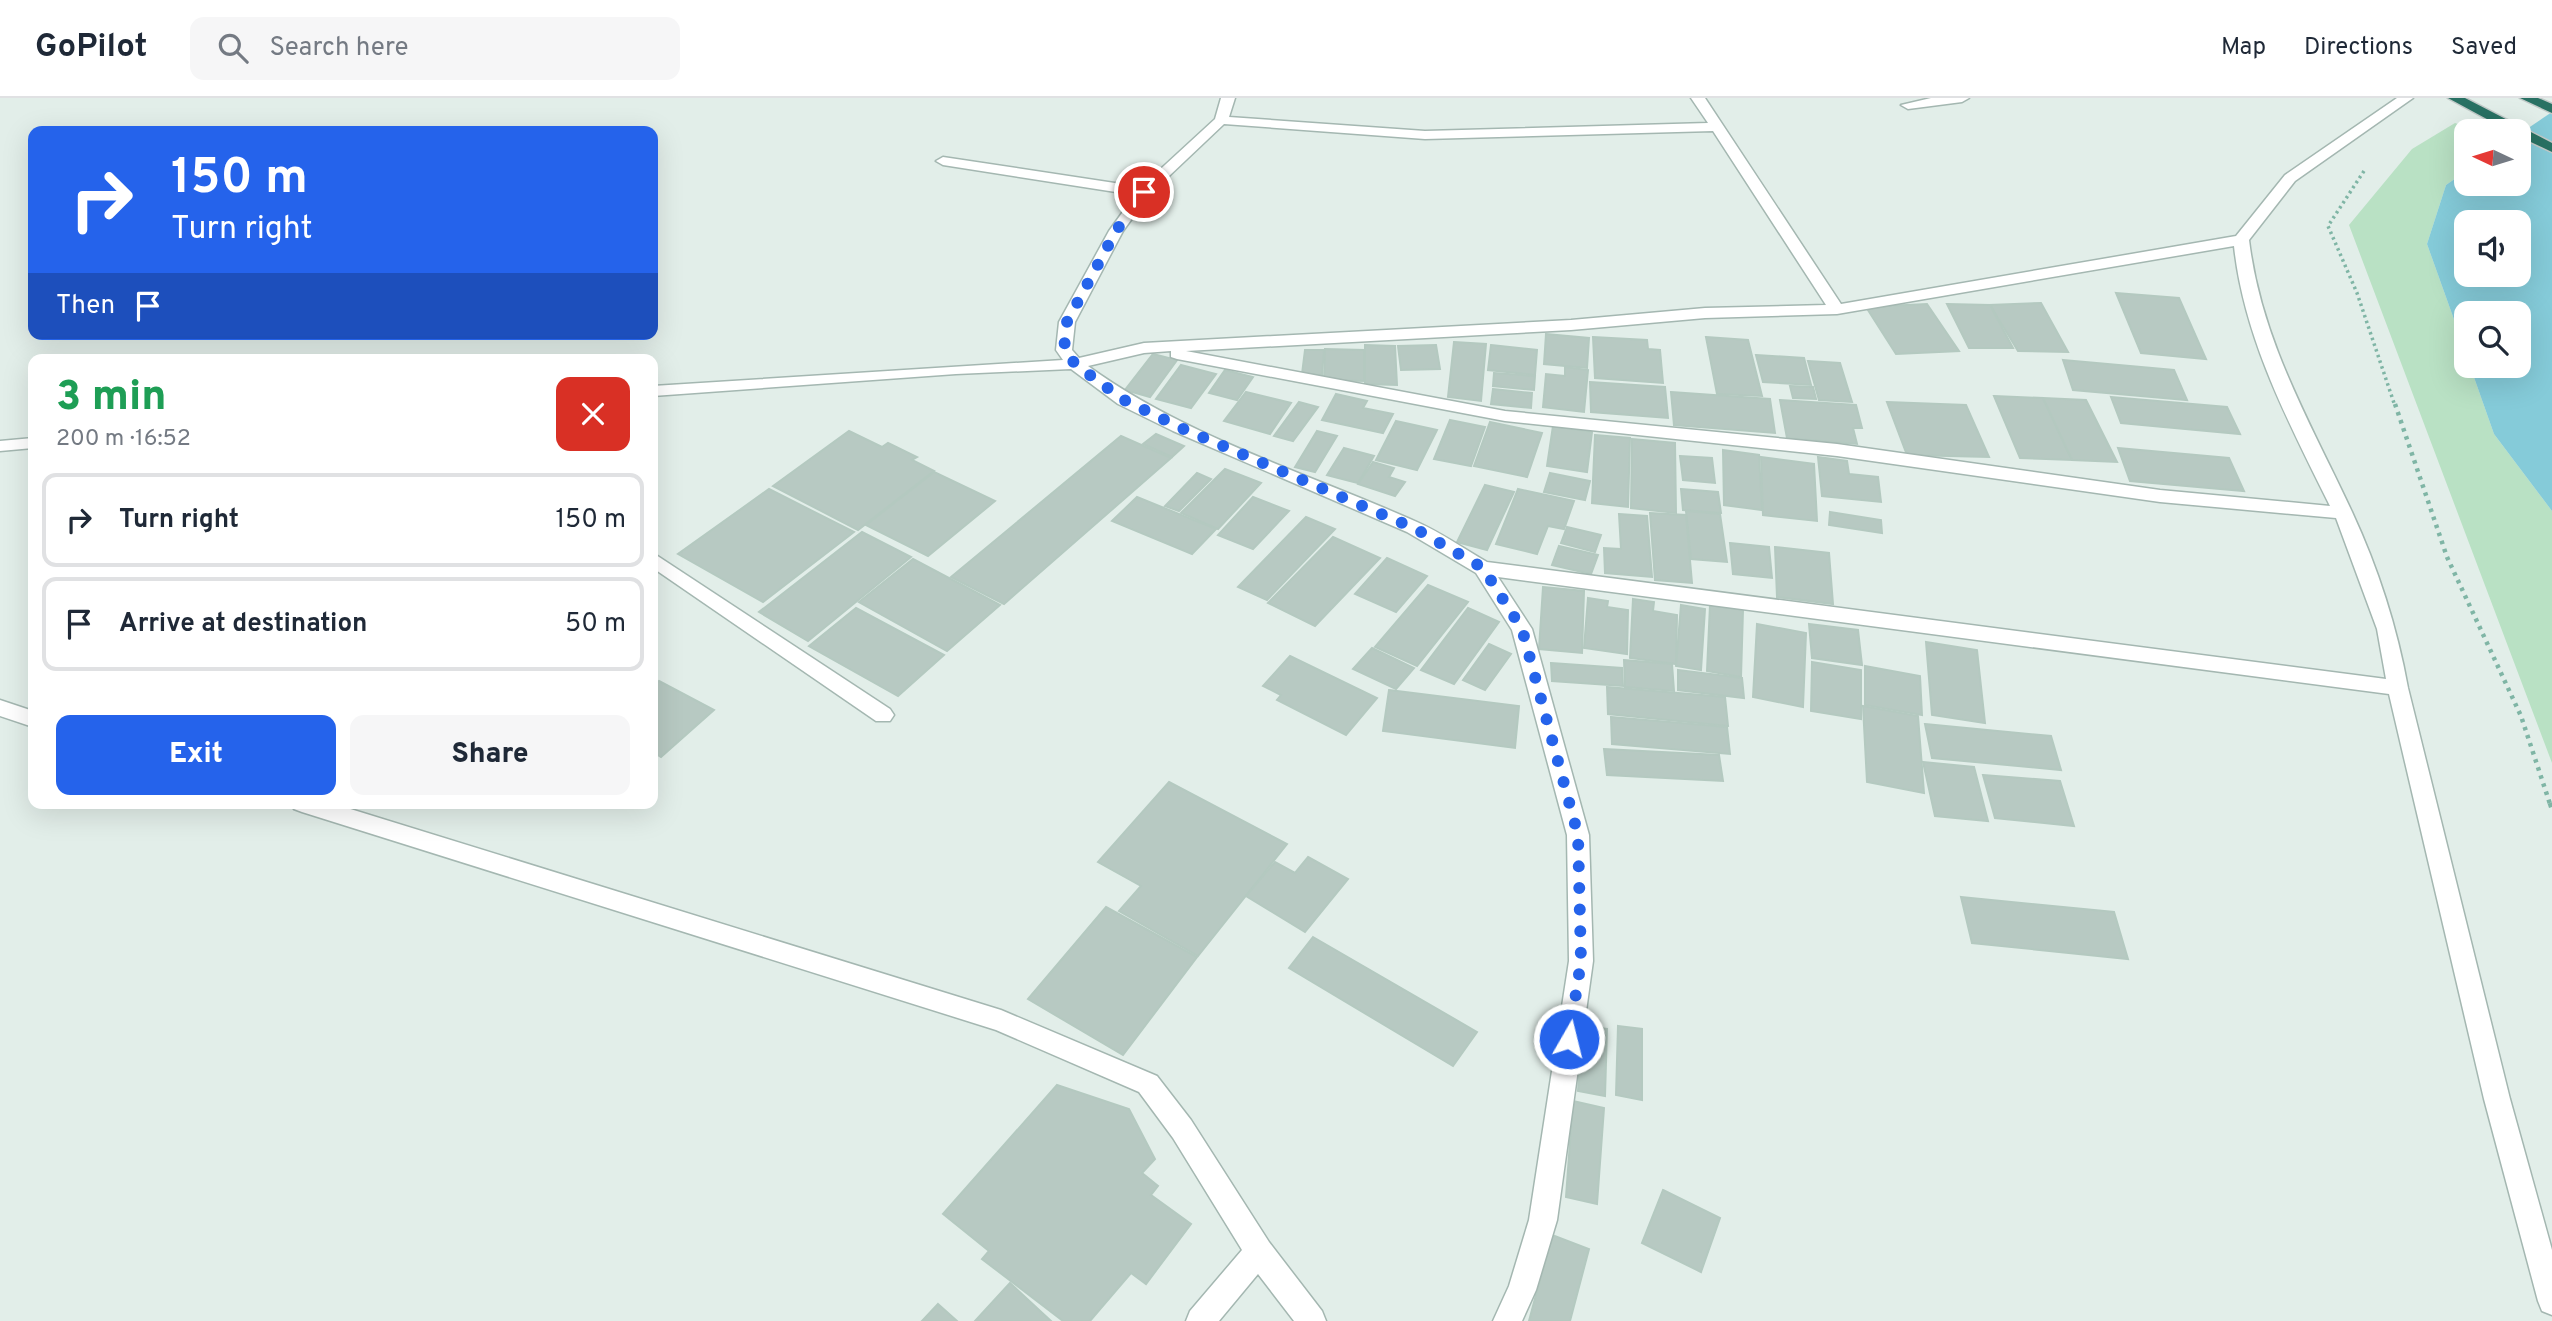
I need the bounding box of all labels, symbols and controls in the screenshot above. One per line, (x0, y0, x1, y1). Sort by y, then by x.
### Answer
search box (190, 17, 680, 80)
text: GoPilot (35, 27, 148, 69)
icon: search (214, 29, 252, 67)
text: Search here (270, 32, 408, 65)
text: Map (2221, 33, 2266, 63)
text: Directions (2304, 33, 2413, 63)
text: Saved (2451, 33, 2517, 63)
north arrow (2454, 119, 2530, 196)
map controls (2454, 119, 2531, 378)
text: 150 m (171, 149, 308, 211)
icon: right (56, 154, 147, 245)
pin (1114, 162, 1174, 222)
icon: arrive (1125, 173, 1163, 211)
text: Turn right (171, 210, 313, 250)
button: sound (2454, 210, 2531, 287)
icon: arrive (129, 287, 167, 325)
text: Then (56, 290, 115, 323)
button: search (2454, 301, 2531, 378)
text: 3 min (56, 372, 167, 425)
button: close (556, 377, 630, 451)
text: 200 m · 16:52 (56, 425, 191, 454)
icon: right (60, 501, 98, 539)
text: Turn right (119, 504, 239, 537)
text: 150 m (555, 504, 626, 537)
icon: arrive (60, 605, 98, 643)
text: Arrive at destination (119, 608, 367, 641)
text: 50 m (565, 608, 626, 641)
button: Exit (56, 715, 336, 795)
button: Share (350, 715, 630, 795)
position arrow (1532, 1002, 1606, 1076)

